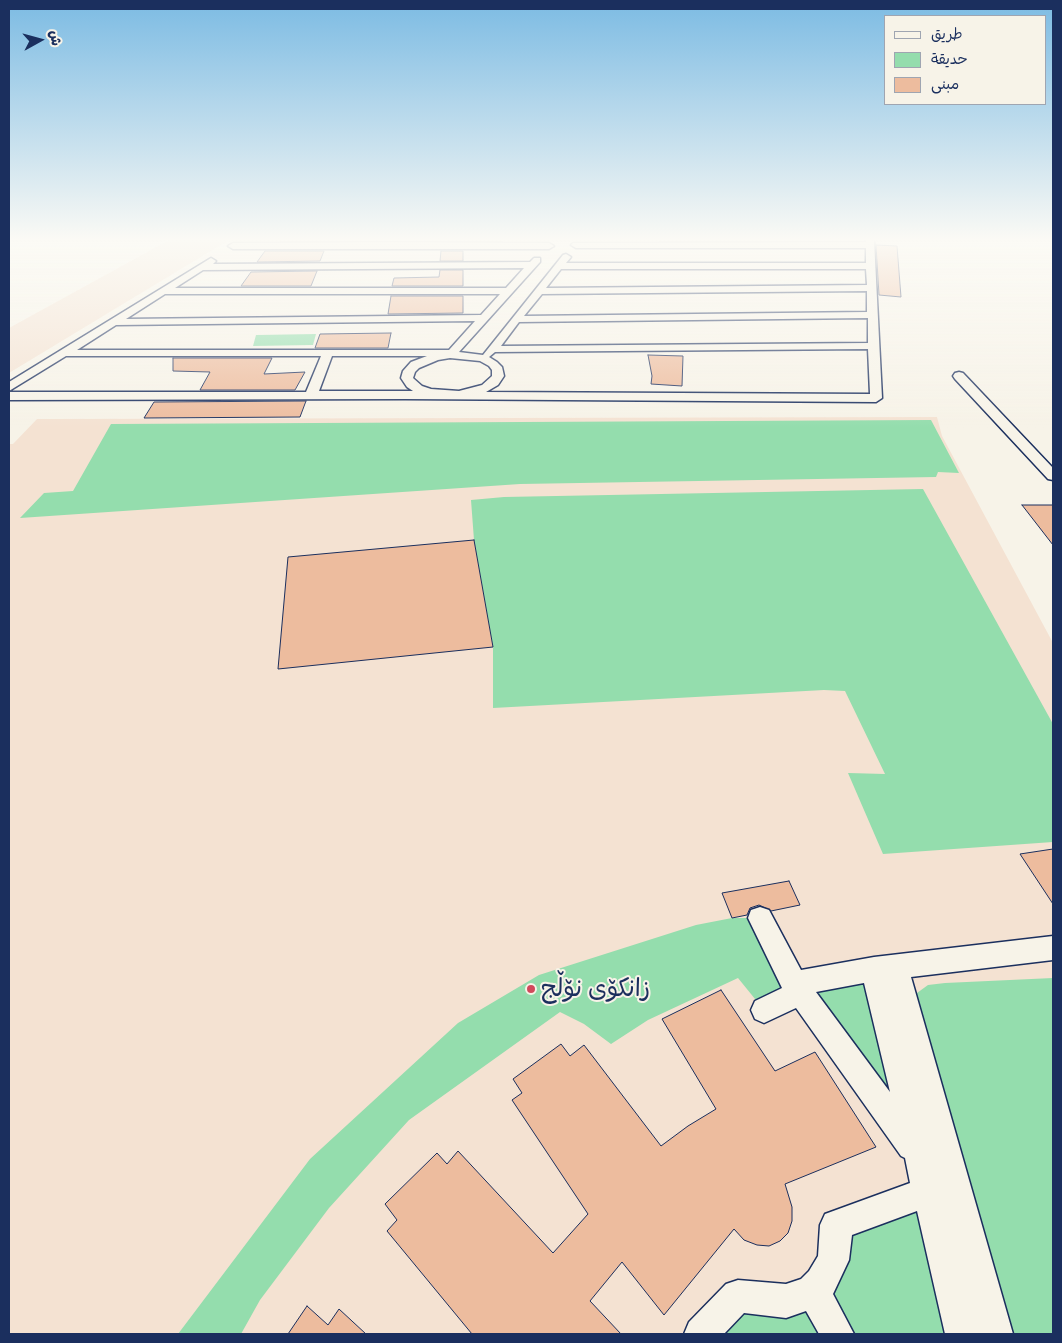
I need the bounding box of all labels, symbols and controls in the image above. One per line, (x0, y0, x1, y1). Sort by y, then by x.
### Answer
north arrow (15, 15, 65, 65)
legend (884, 15, 1047, 105)
text: طريق (931, 25, 963, 44)
text: ش (46, 29, 65, 47)
text: حديقة (931, 50, 968, 69)
text: مبنى (931, 75, 959, 94)
place label: زانکۆی نۆڵج (541, 974, 650, 1004)
marker: زانکۆی نۆڵج (525, 983, 537, 995)

